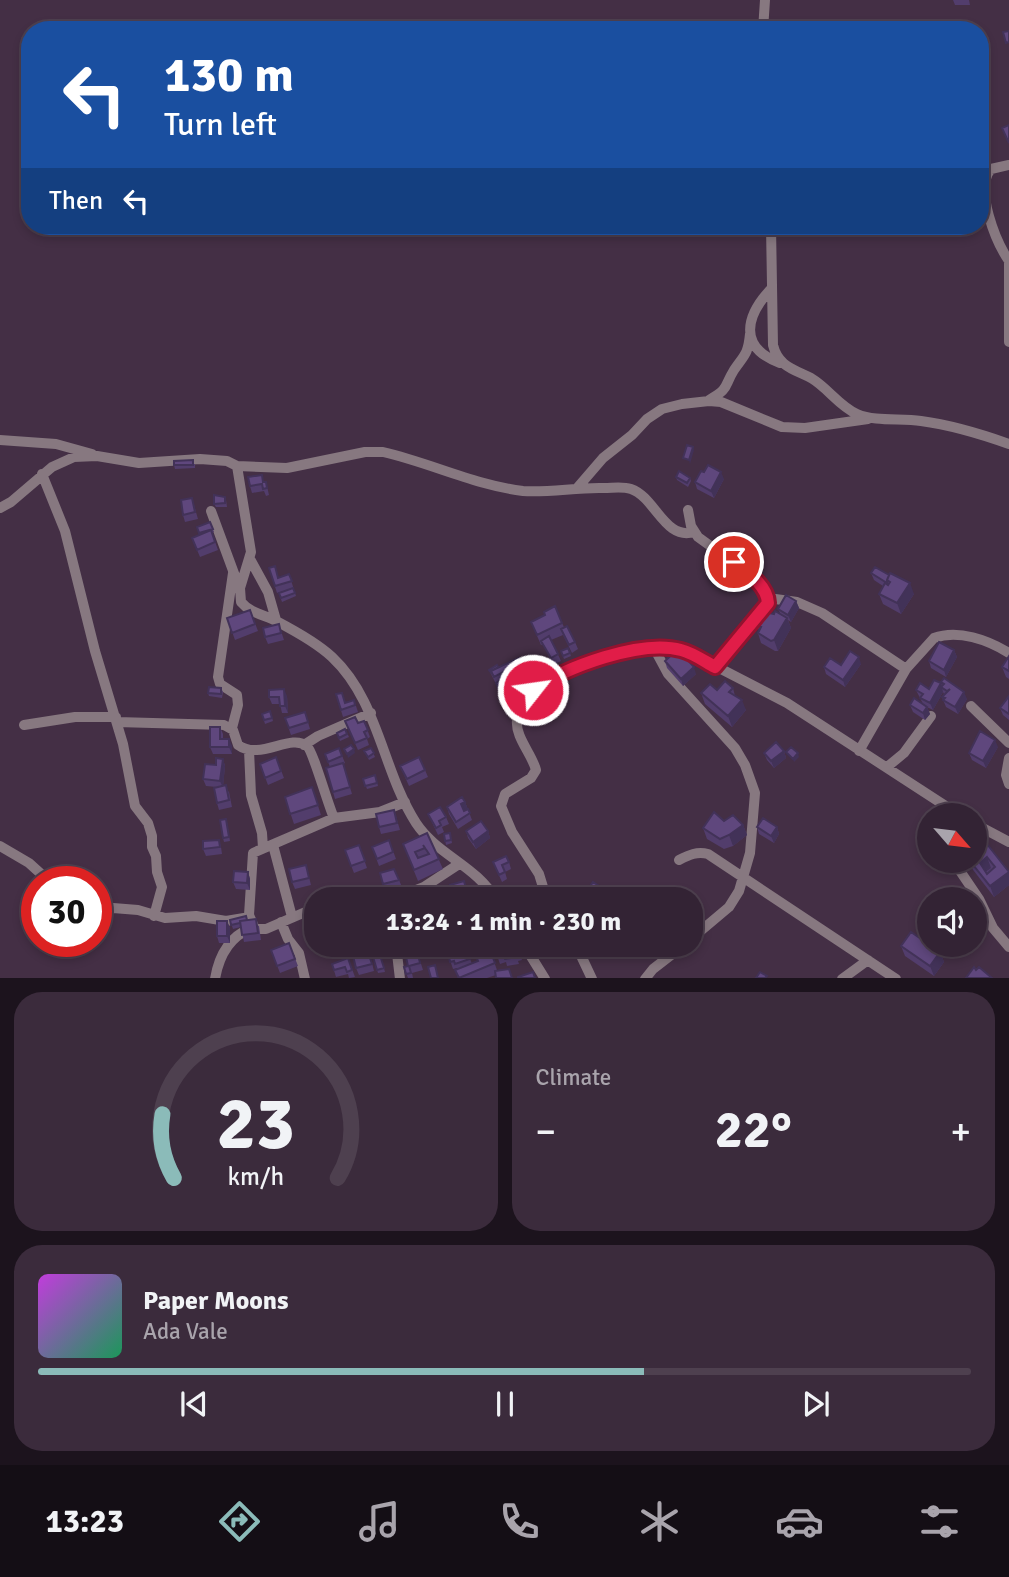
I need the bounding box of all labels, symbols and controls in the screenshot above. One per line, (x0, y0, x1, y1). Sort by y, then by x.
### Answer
text: 130 m (164, 45, 294, 105)
icon: left (49, 49, 140, 140)
text: Turn left (164, 105, 277, 144)
icon: left (117, 182, 155, 220)
text: Then (49, 185, 103, 217)
pin (704, 532, 764, 592)
icon: arrive (715, 543, 753, 581)
position arrow (496, 653, 570, 727)
north arrow (917, 803, 987, 873)
map controls (917, 803, 987, 957)
speed limit sign: 30 (21, 866, 112, 957)
button: sound (917, 887, 987, 957)
text: 13:24 · 1 min · 230 m (386, 906, 621, 938)
text: Climate (536, 1063, 611, 1092)
text: 23 (216, 1080, 295, 1169)
text: 22° (715, 1098, 792, 1162)
text: − (536, 1108, 556, 1155)
text: + (950, 1108, 971, 1155)
text: km/h (227, 1160, 284, 1191)
text: Paper Moons (143, 1285, 289, 1317)
text: Ada Vale (143, 1317, 228, 1346)
icon: previous (175, 1385, 213, 1423)
icon: pause (486, 1385, 524, 1423)
icon: next (797, 1385, 835, 1423)
icon: directions (215, 1497, 264, 1546)
icon: music (355, 1497, 404, 1546)
icon: phone (495, 1497, 544, 1546)
icon: climate (635, 1497, 684, 1546)
icon: car (775, 1497, 824, 1546)
icon: filters (915, 1497, 964, 1546)
text: 13:23 (45, 1502, 124, 1541)

